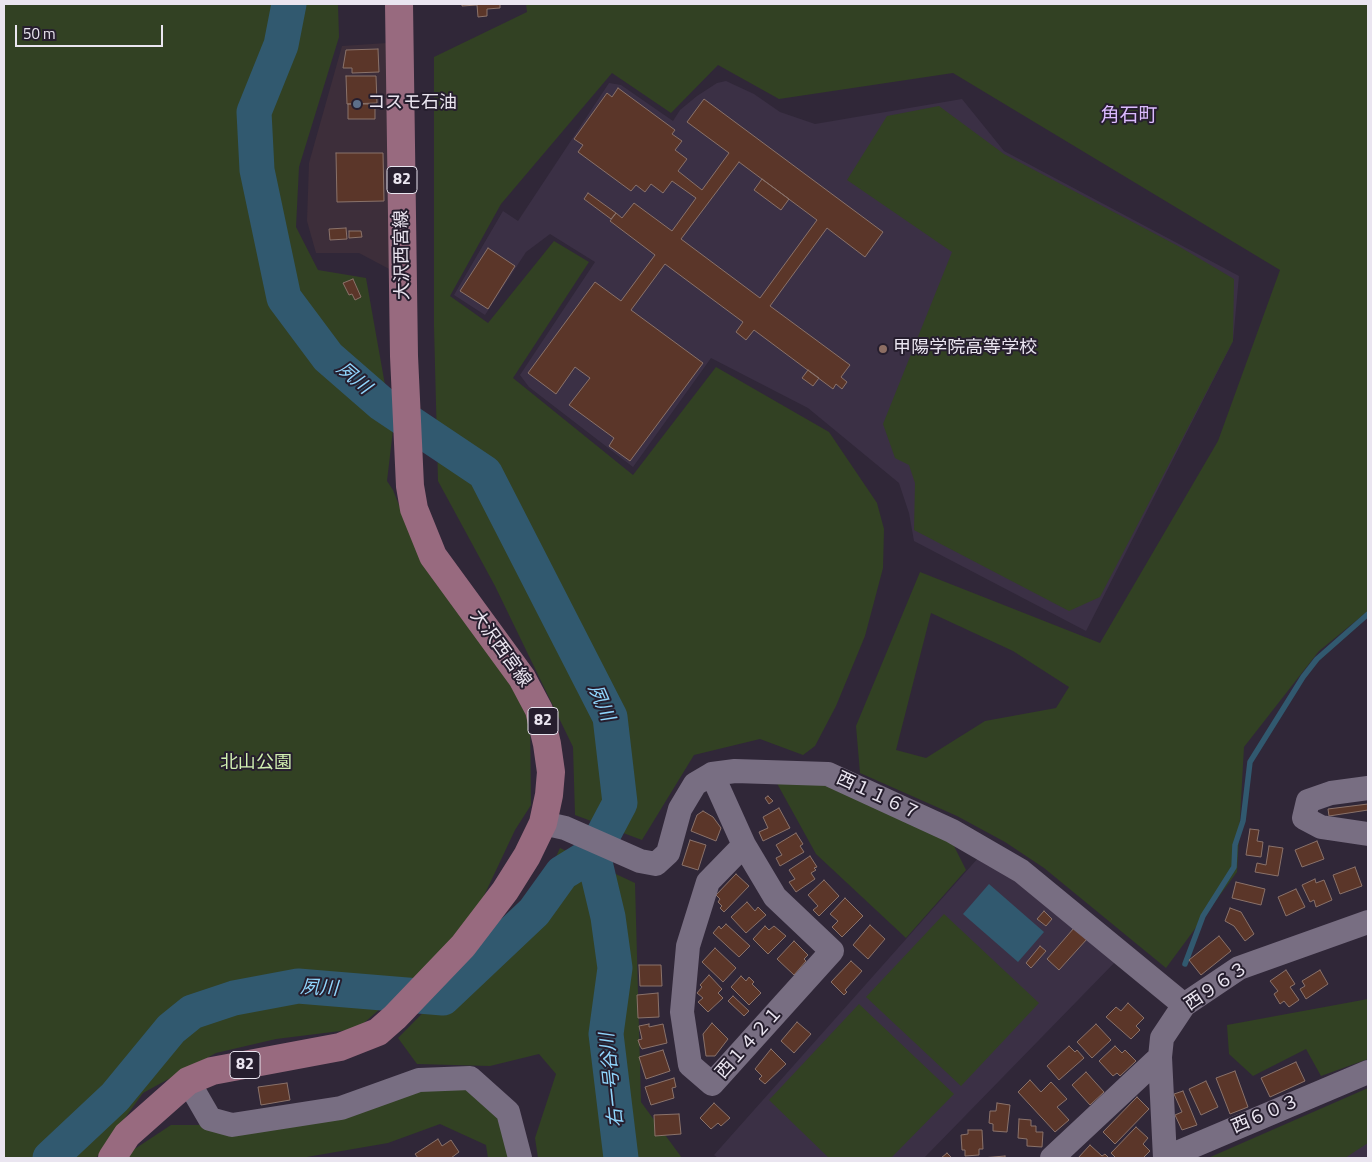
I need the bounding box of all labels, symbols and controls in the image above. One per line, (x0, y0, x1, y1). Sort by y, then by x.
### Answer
scale bar (18, 15, 165, 47)
text: 50 m (23, 22, 56, 45)
place label: コスモ石油 (367, 93, 457, 115)
marker: コスモ石油 (351, 98, 363, 110)
district label: 角石町 (1101, 105, 1157, 127)
road number: 82 (387, 166, 417, 194)
street label: 大沢西宮線 (391, 210, 415, 300)
place label: 甲陽学院高等学校 (893, 338, 1037, 360)
marker: 甲陽学院高等学校 (877, 343, 889, 355)
water label: 夙川 (331, 358, 375, 400)
street label: 大沢西宮線 (465, 606, 535, 692)
water label: 夙川 (582, 681, 618, 725)
road number: 82 (528, 708, 558, 734)
park label: 北山公園 (220, 753, 292, 775)
street label: 西１１６７ (833, 768, 923, 826)
street label: 西９６３ (1181, 958, 1253, 1016)
water label: 夙川 (299, 977, 339, 1001)
street label: 西１４２１ (712, 1002, 788, 1084)
water label: 右一号谷川 (597, 1032, 629, 1128)
road number: 82 (230, 1052, 260, 1078)
street label: 西６０３ (1229, 1091, 1303, 1139)

